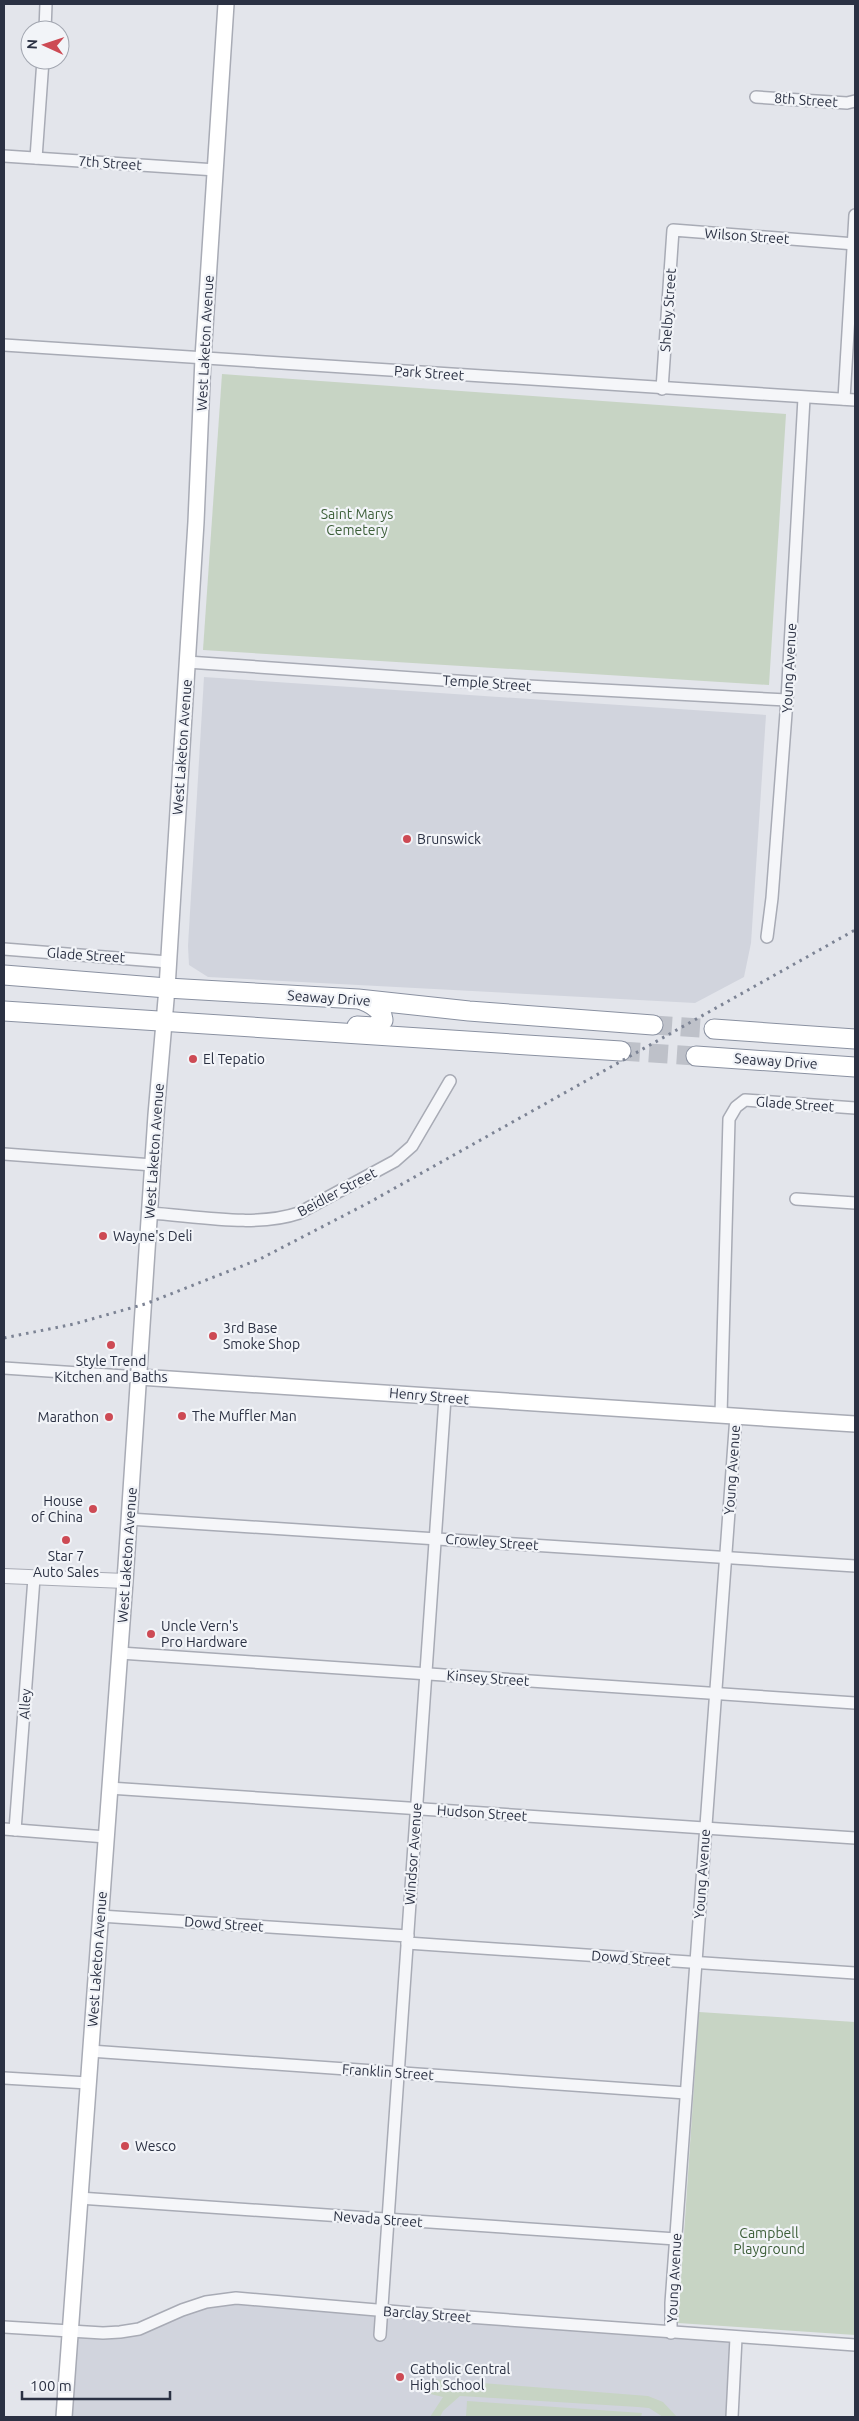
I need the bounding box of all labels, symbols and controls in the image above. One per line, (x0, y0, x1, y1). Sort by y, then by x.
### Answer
north arrow (20, 20, 70, 70)
text: N (24, 39, 40, 50)
street label: 8th Street (774, 90, 839, 110)
street label: 7th Street (78, 153, 143, 173)
street label: Wilson Street (704, 225, 790, 247)
street label: Shelby Street (657, 267, 679, 352)
street label: West Laketon Avenue (193, 275, 217, 411)
street label: Park Street (393, 363, 465, 383)
park label: Saint Marys Cemetery (321, 506, 393, 538)
street label: Young Avenue (779, 623, 799, 713)
street label: Temple Street (442, 672, 532, 694)
street label: West Laketon Avenue (169, 679, 195, 815)
place label: Brunswick (417, 831, 481, 847)
marker: Brunswick (401, 833, 413, 845)
street label: Glade Street (46, 944, 126, 966)
street label: Seaway Drive (287, 987, 371, 1009)
street label: Seaway Drive (734, 1050, 818, 1072)
place label: El Tepatio (203, 1051, 265, 1067)
marker: El Tepatio (187, 1053, 199, 1065)
street label: West Laketon Avenue (141, 1083, 167, 1219)
street label: Glade Street (755, 1093, 835, 1115)
street label: Beidler Street (295, 1164, 380, 1220)
place label: Wayne's Deli (113, 1228, 192, 1244)
marker: Wayne's Deli (97, 1230, 109, 1242)
place label: 3rd Base Smoke Shop (223, 1320, 300, 1352)
marker: 3rd Base Smoke Shop (207, 1330, 219, 1342)
marker: Style Trend Kitchen and Baths (105, 1339, 117, 1351)
place label: Style Trend Kitchen and Baths (54, 1353, 168, 1385)
street label: Henry Street (388, 1385, 470, 1408)
place label: The Muffler Man (192, 1408, 297, 1424)
place label: Marathon (37, 1409, 99, 1425)
marker: The Muffler Man (176, 1410, 188, 1422)
marker: Marathon (103, 1411, 115, 1423)
street label: Young Avenue (721, 1425, 743, 1515)
street label: West Laketon Avenue (114, 1487, 140, 1623)
place label: House of China (31, 1493, 83, 1525)
marker: House of China (87, 1503, 99, 1515)
street label: Crowley Street (445, 1531, 540, 1553)
marker: Star 7 Auto Sales (60, 1534, 72, 1546)
place label: Star 7 Auto Sales (33, 1548, 99, 1580)
place label: Uncle Vern's Pro Hardware (161, 1618, 248, 1650)
marker: Uncle Vern's Pro Hardware (145, 1628, 157, 1640)
street label: Kinsey Street (446, 1667, 530, 1689)
street label: Alley (16, 1688, 34, 1720)
street label: Windsor Avenue (401, 1802, 425, 1906)
street label: Hudson Street (436, 1802, 528, 1824)
street label: Young Avenue (691, 1829, 713, 1919)
street label: West Laketon Avenue (84, 1891, 110, 2027)
street label: Dowd Street (184, 1913, 265, 1935)
street label: Dowd Street (591, 1947, 672, 1969)
street label: Franklin Street (342, 2061, 435, 2083)
place label: Wesco (135, 2138, 176, 2154)
marker: Wesco (119, 2140, 131, 2152)
street label: Nevada Street (333, 2208, 424, 2230)
park label: Campbell Playground (733, 2225, 805, 2257)
street label: Young Avenue (664, 2233, 684, 2323)
street label: Barclay Street (383, 2303, 472, 2325)
place label: Catholic Central High School (410, 2361, 511, 2393)
scale bar (22, 2368, 170, 2400)
marker: Catholic Central High School (394, 2371, 406, 2383)
text: 100 m (30, 2377, 72, 2394)

